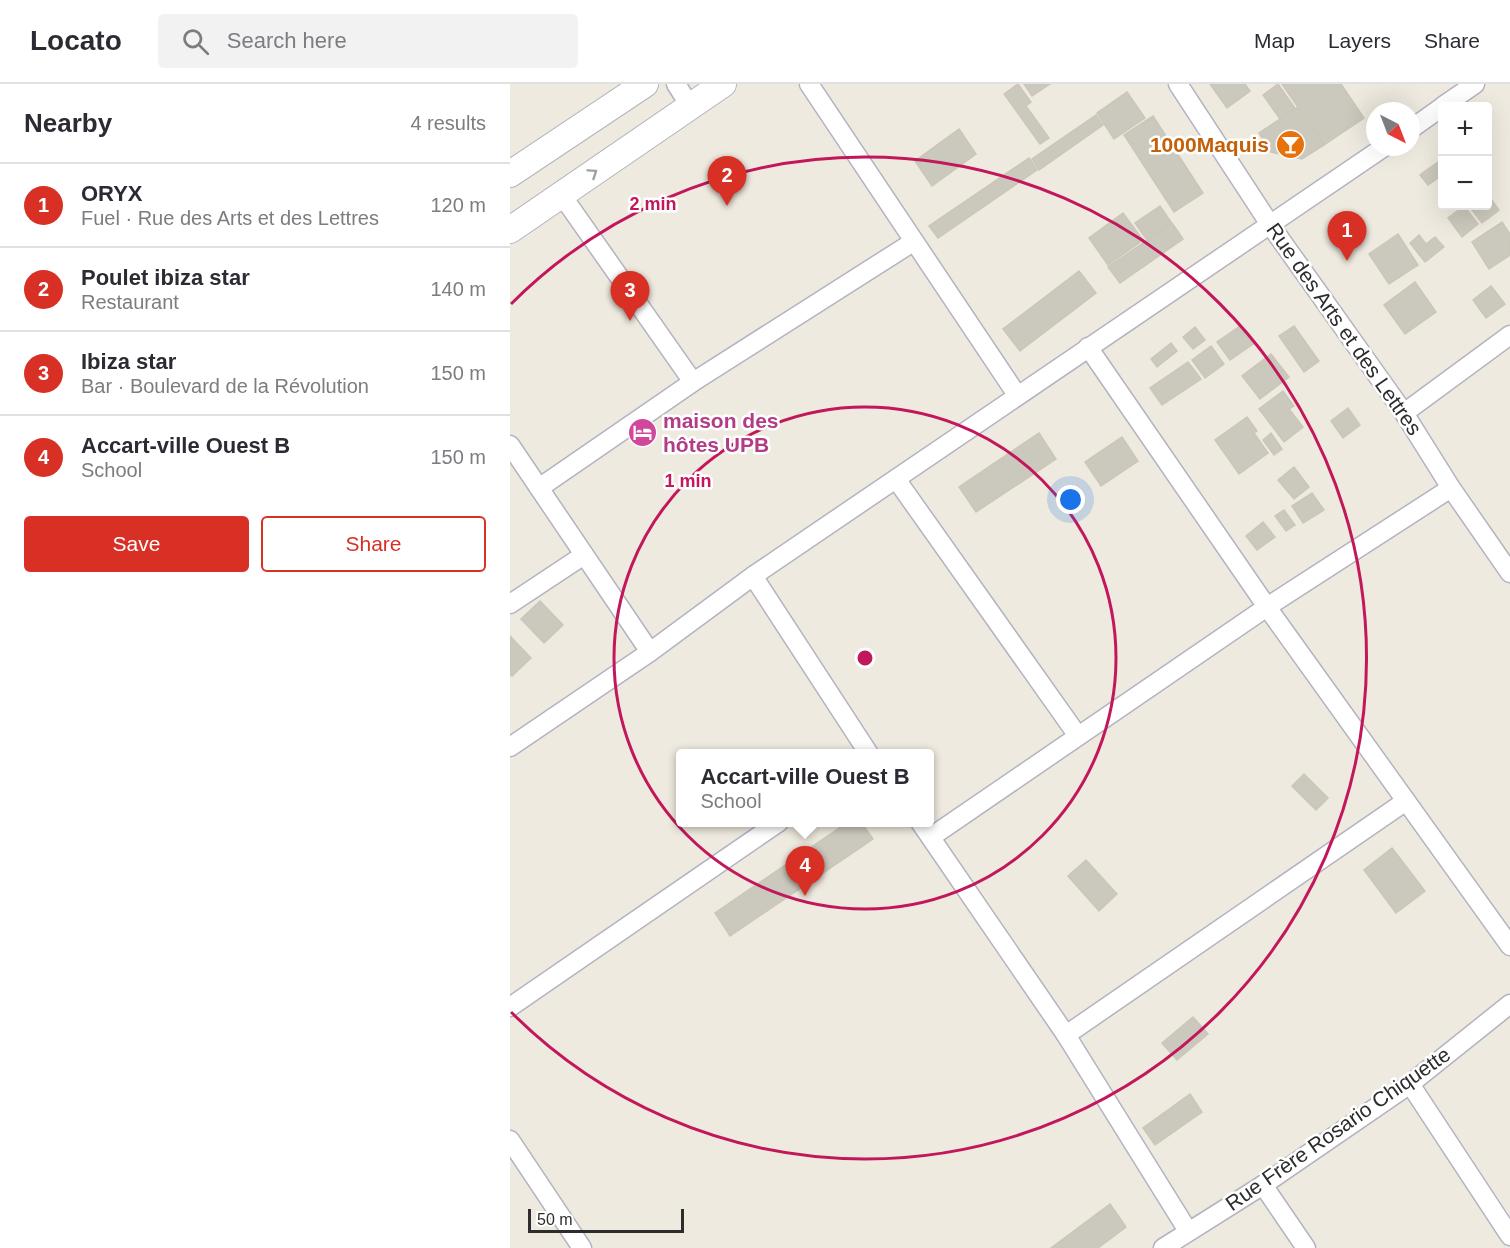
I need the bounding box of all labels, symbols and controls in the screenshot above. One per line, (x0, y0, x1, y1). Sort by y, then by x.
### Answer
search box (158, 14, 578, 68)
text: Locato (30, 25, 122, 56)
icon: search (179, 25, 212, 58)
text: Search here (227, 28, 347, 53)
text: Map (1254, 29, 1295, 52)
text: Layers (1328, 29, 1391, 52)
text: Share (1424, 29, 1480, 52)
north arrow (1366, 102, 1420, 156)
map controls (1438, 102, 1492, 210)
button: + (1438, 102, 1492, 156)
text: Nearby (24, 108, 112, 138)
text: 4 results (410, 112, 486, 134)
bar icon: 1000Maquis (1274, 129, 1306, 161)
place label: 1000Maquis (1150, 133, 1269, 156)
pin: 2 (708, 156, 746, 206)
button: − (1438, 156, 1492, 210)
one-way arrow (586, 169, 597, 180)
text: ORYX (81, 181, 143, 206)
text: 1 (38, 194, 49, 216)
text: 120 m (430, 194, 486, 216)
text: 2 min (629, 194, 677, 214)
text: Fuel · Rue des Arts et des Lettres (81, 207, 379, 229)
pin: 1 (1328, 212, 1366, 261)
street label: Rue des Arts et des Lettres (1262, 218, 1426, 439)
text: Poulet ibiza star (81, 265, 250, 290)
pin: 3 (610, 272, 650, 321)
text: 2 (38, 278, 49, 300)
text: 140 m (430, 278, 486, 300)
text: Restaurant (81, 291, 179, 313)
text: Ibiza star (81, 349, 176, 374)
text: 3 (38, 362, 49, 384)
text: 150 m (430, 362, 486, 384)
text: Bar · Boulevard de la Révolution (81, 375, 369, 397)
place label: maison des hôtes UPB (663, 409, 779, 456)
hotel icon: maison des hôtes UPB (626, 417, 658, 449)
text: Accart-ville Ouest B (81, 433, 290, 458)
text: 4 (38, 446, 49, 468)
text: 150 m (430, 446, 486, 468)
text: School (81, 459, 142, 481)
text: 1 min (664, 471, 712, 491)
your location (1056, 485, 1085, 514)
button: Save (24, 516, 249, 572)
button: Share (261, 516, 486, 572)
centre of rings (855, 648, 875, 668)
popup (676, 749, 934, 827)
text: Accart-ville Ouest B (700, 764, 910, 789)
text: School (700, 790, 762, 812)
pin: 4 (786, 846, 824, 896)
street label: Rue Frère Rosario Chiquette (1221, 1042, 1454, 1215)
scale bar (528, 1206, 684, 1234)
text: 50 m (537, 1211, 573, 1228)

